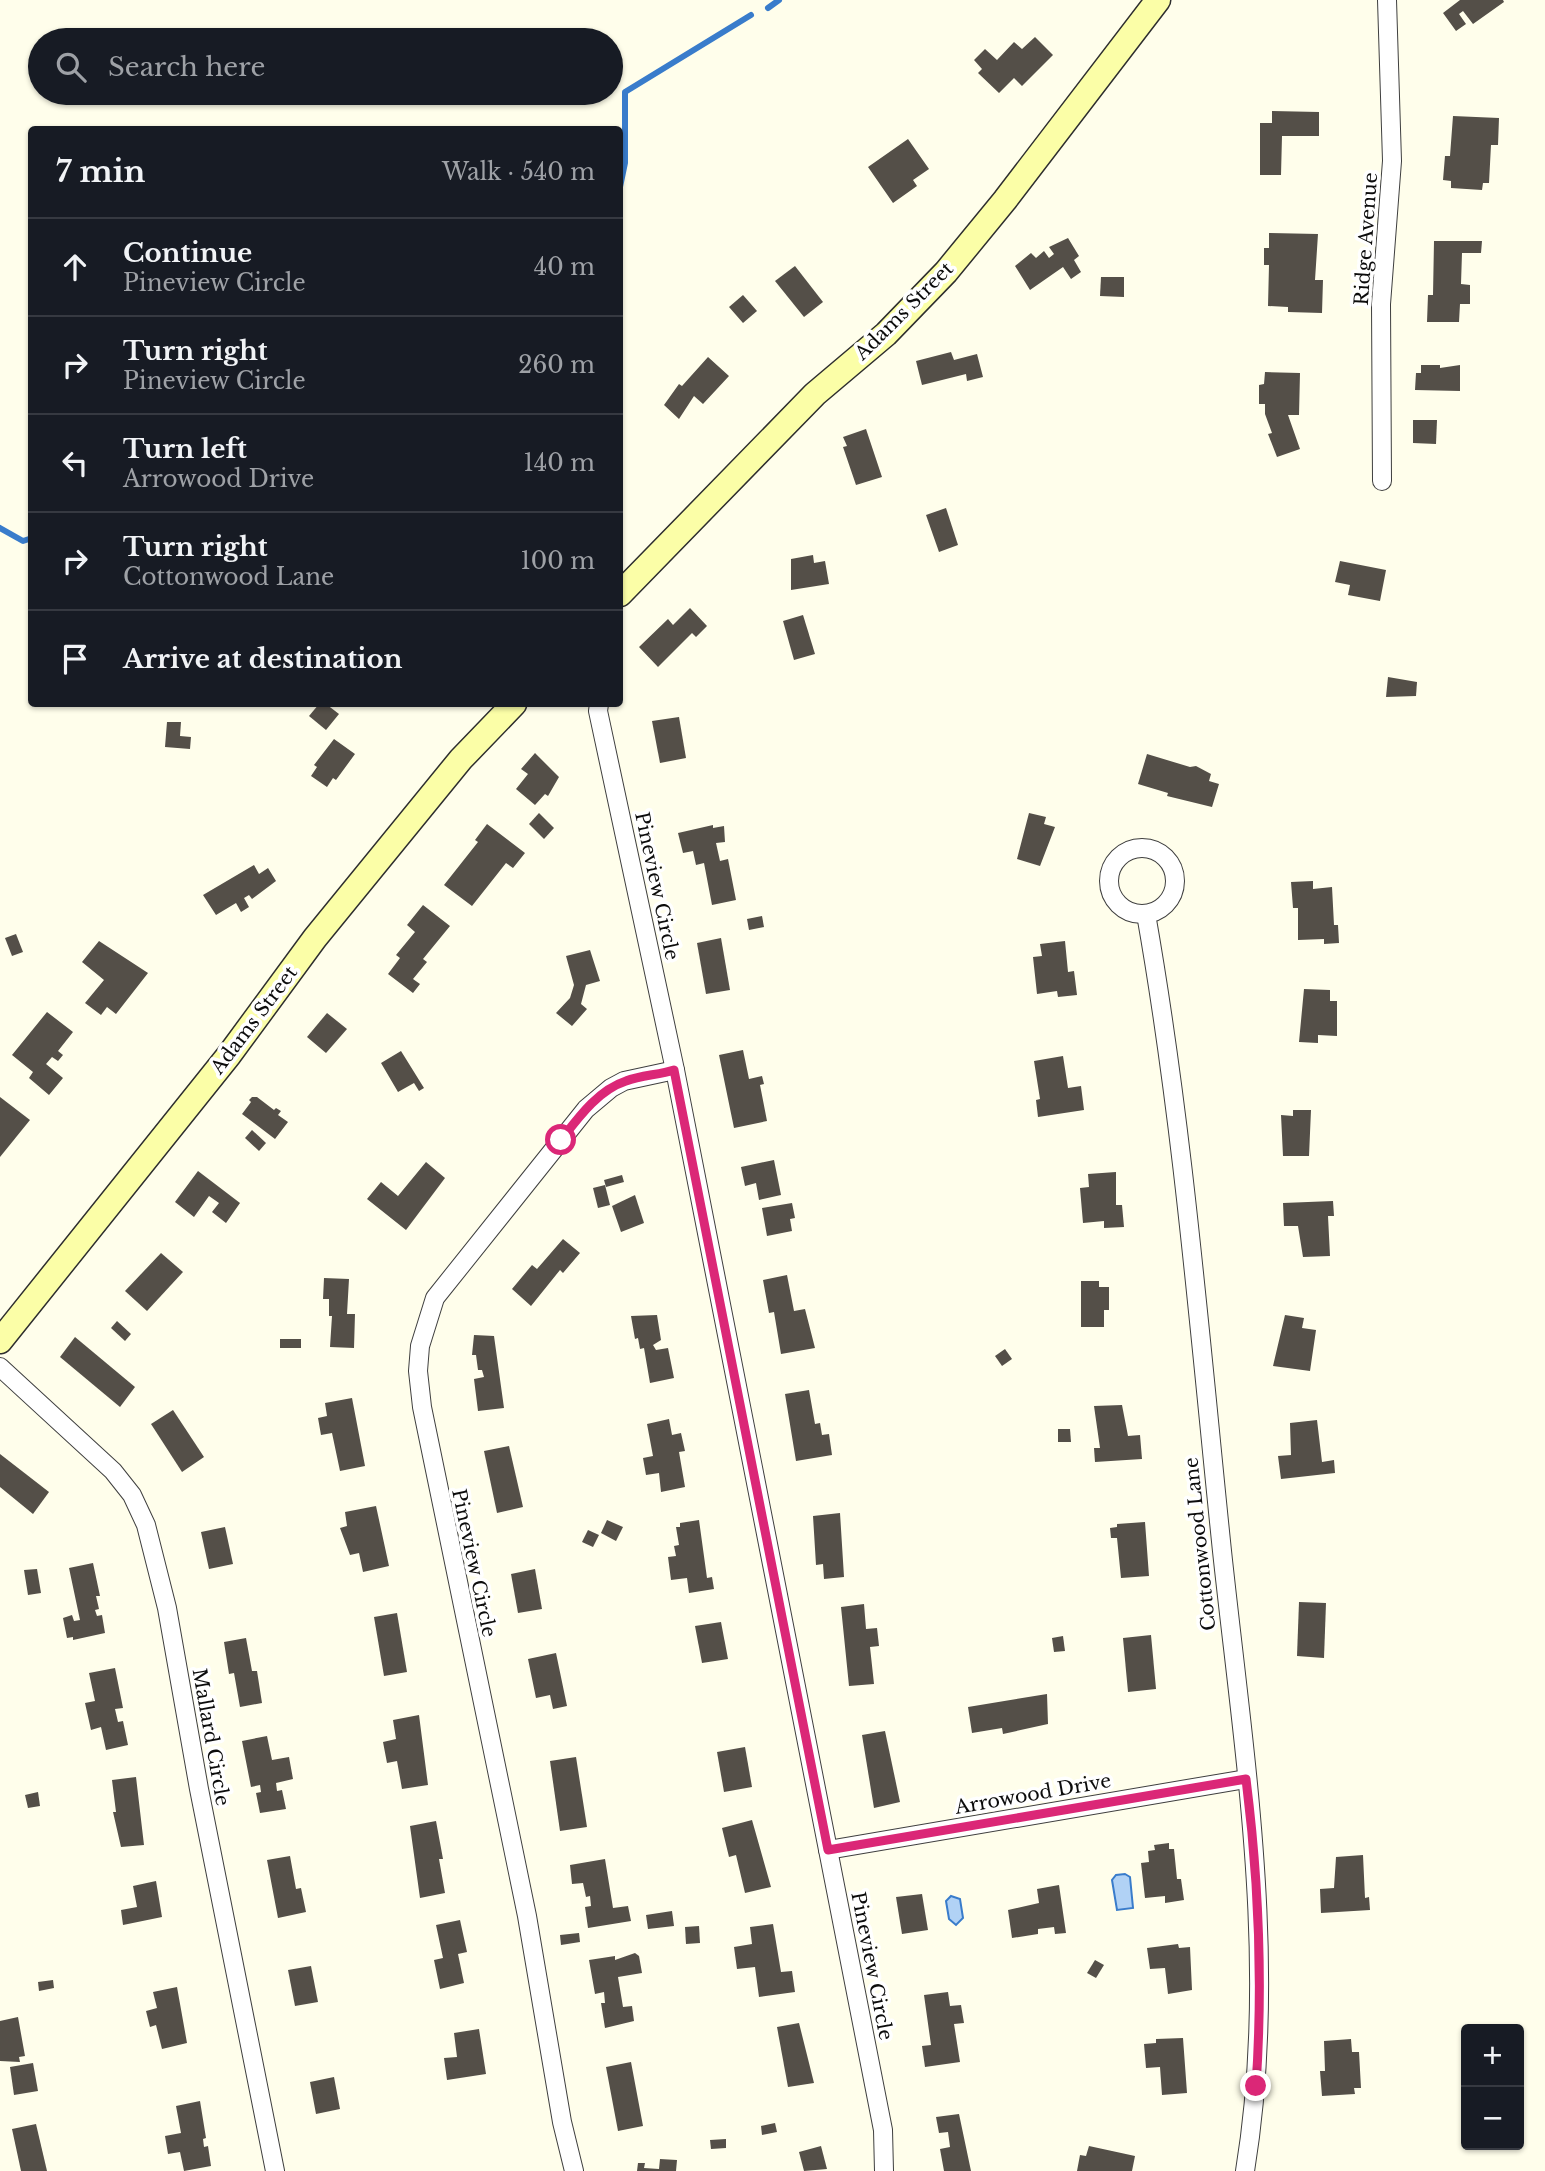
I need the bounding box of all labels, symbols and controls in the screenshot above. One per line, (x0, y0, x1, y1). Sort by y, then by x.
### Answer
search box (28, 28, 623, 105)
icon: search (52, 48, 90, 86)
text: Search here (108, 51, 265, 83)
text: 7 min (56, 153, 145, 190)
text: Walk · 540 m (442, 158, 595, 186)
street label: Ridge Avenue (1350, 172, 1382, 306)
text: Continue (123, 237, 252, 269)
icon: ahead (56, 248, 94, 286)
text: 40 m (534, 253, 595, 281)
street label: Adams Street (849, 257, 958, 366)
text: Pineview Circle (123, 269, 306, 297)
text: Turn right (123, 335, 268, 367)
icon: right (56, 346, 94, 384)
text: 260 m (518, 351, 595, 379)
text: Pineview Circle (123, 367, 306, 395)
text: Turn left (123, 433, 247, 465)
icon: left (56, 444, 94, 482)
text: 140 m (524, 449, 595, 477)
text: Arrowood Drive (123, 465, 314, 493)
text: Turn right (123, 531, 268, 563)
icon: right (56, 542, 94, 580)
text: 100 m (521, 547, 595, 575)
text: Cottonwood Lane (123, 563, 334, 591)
icon: arrive (56, 640, 94, 678)
text: Arrive at destination (123, 643, 403, 675)
street label: Pineview Circle (630, 810, 684, 962)
street label: Adams Street (205, 961, 303, 1079)
route start (545, 1124, 576, 1155)
street label: Cottonwood Lane (1179, 1456, 1221, 1632)
street label: Pineview Circle (447, 1487, 501, 1639)
street label: Mallard Circle (188, 1667, 234, 1807)
street label: Arrowood Drive (952, 1769, 1113, 1819)
street label: Pineview Circle (846, 1890, 898, 2042)
map controls (1461, 2024, 1524, 2150)
button: + (1461, 2024, 1524, 2087)
route end (1240, 2070, 1271, 2101)
button: − (1461, 2087, 1524, 2150)

